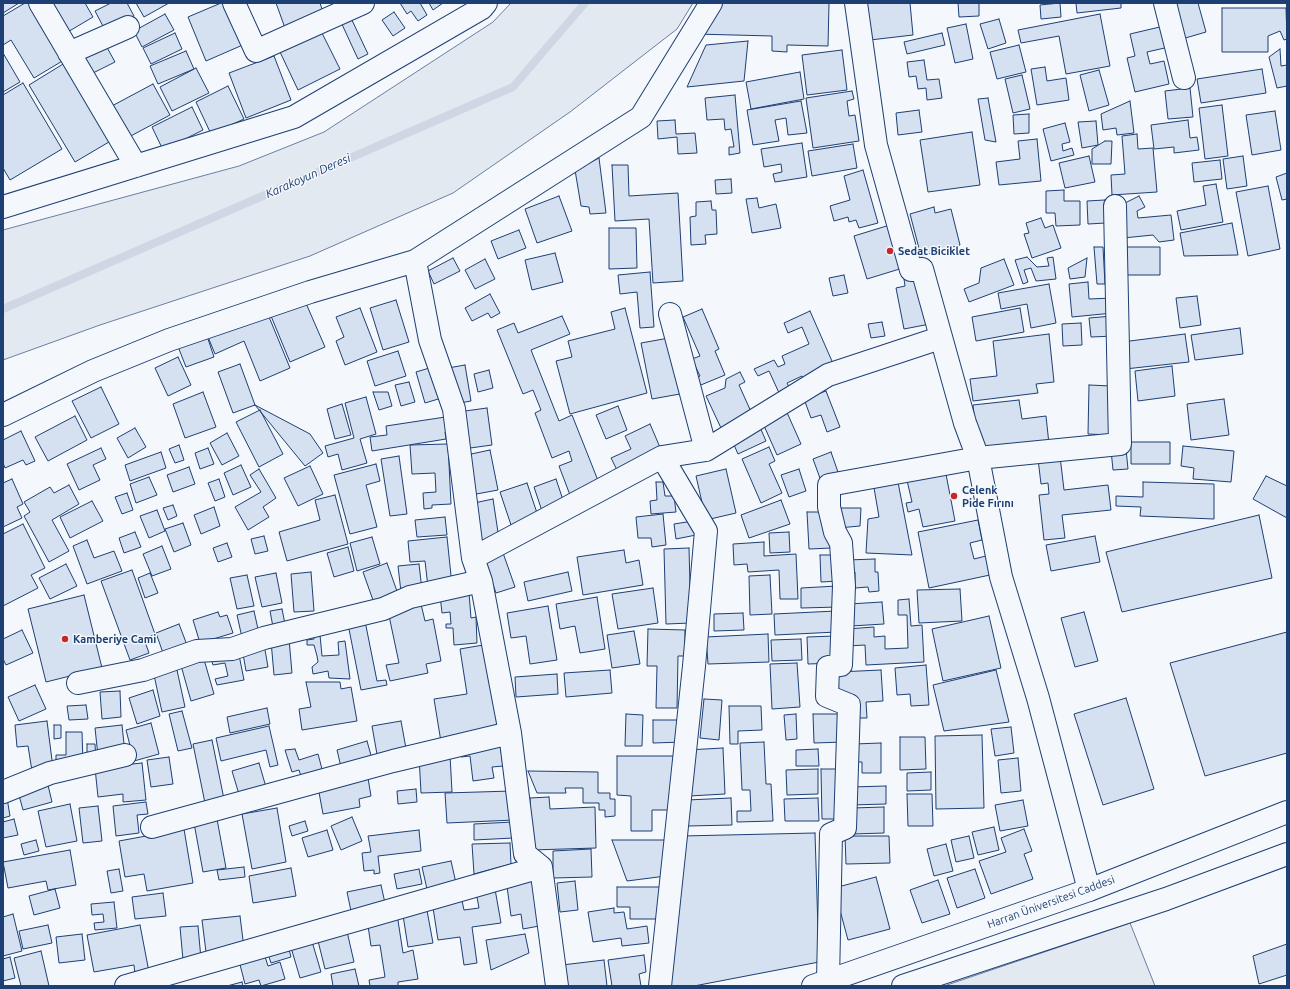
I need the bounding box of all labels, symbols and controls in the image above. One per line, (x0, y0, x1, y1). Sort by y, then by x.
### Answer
water label: Karakoyun Deresi (263, 151, 353, 201)
place label: Sedat Biciklet (898, 244, 970, 258)
marker: Sedat Biciklet (885, 246, 895, 256)
place label: Celenk Pide Fırını (962, 483, 1014, 509)
marker: Celenk Pide Fırını (949, 491, 959, 501)
place label: Kamberiye Cami (73, 632, 156, 646)
marker: Kamberiye Cami (60, 634, 70, 644)
street label: Harran Üniversitesi Caddesi (985, 873, 1117, 931)

